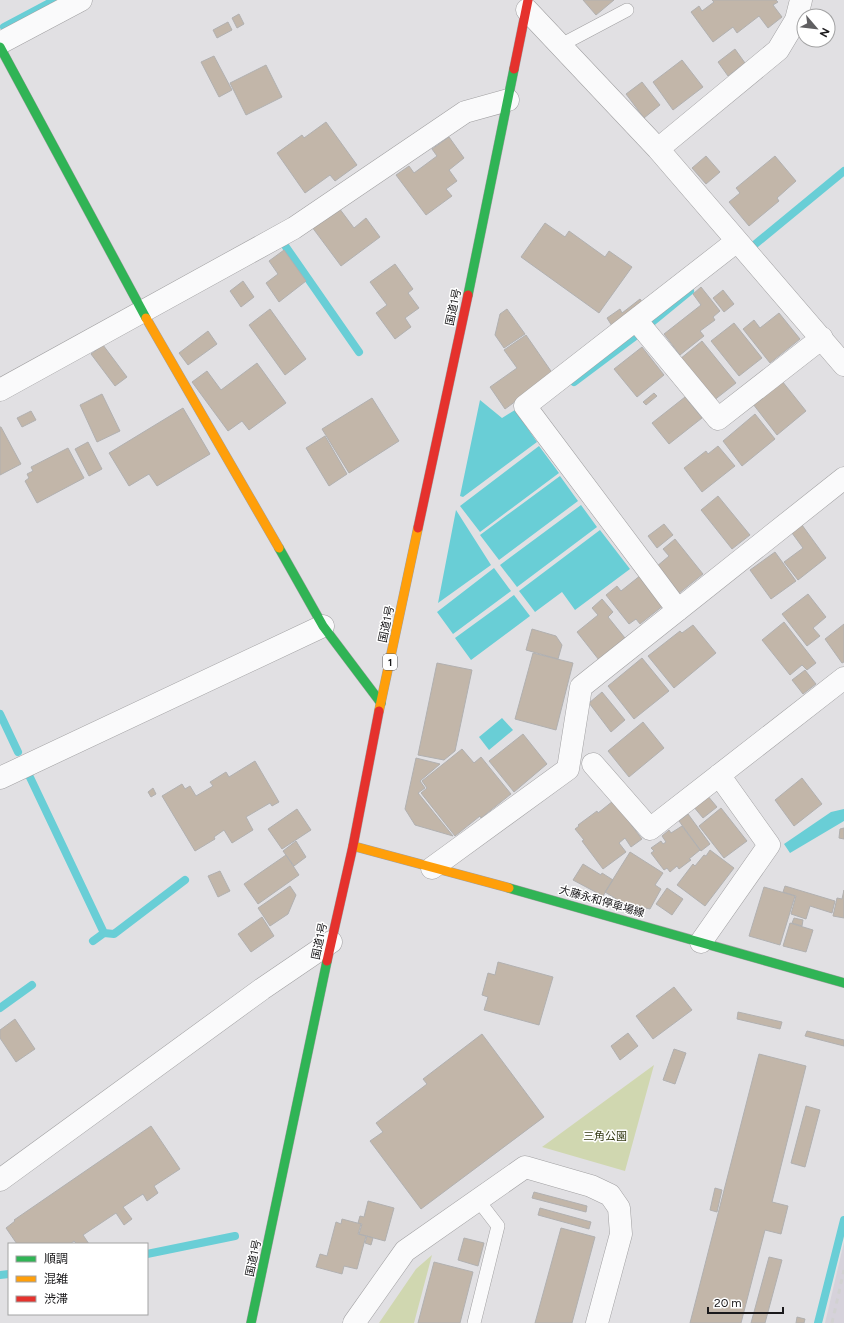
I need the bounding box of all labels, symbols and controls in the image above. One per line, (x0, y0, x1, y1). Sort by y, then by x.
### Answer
north arrow (796, 8, 836, 48)
text: N (817, 26, 832, 39)
street label: 国道1号 (443, 287, 464, 327)
street label: 国道1号 (376, 604, 397, 644)
road number: 1 (383, 654, 397, 670)
street label: 大藤永和停車場線 (558, 883, 646, 920)
street label: 国道1号 (309, 921, 330, 961)
park label: 三角公園 (583, 1130, 627, 1143)
street label: 国道1号 (243, 1238, 264, 1278)
legend (8, 1243, 148, 1315)
text: 順調 (44, 1252, 68, 1266)
text: 混雑 (44, 1272, 68, 1286)
scale bar (708, 1289, 783, 1315)
text: 渋滞 (44, 1292, 68, 1306)
text: 20 m (714, 1296, 742, 1310)

